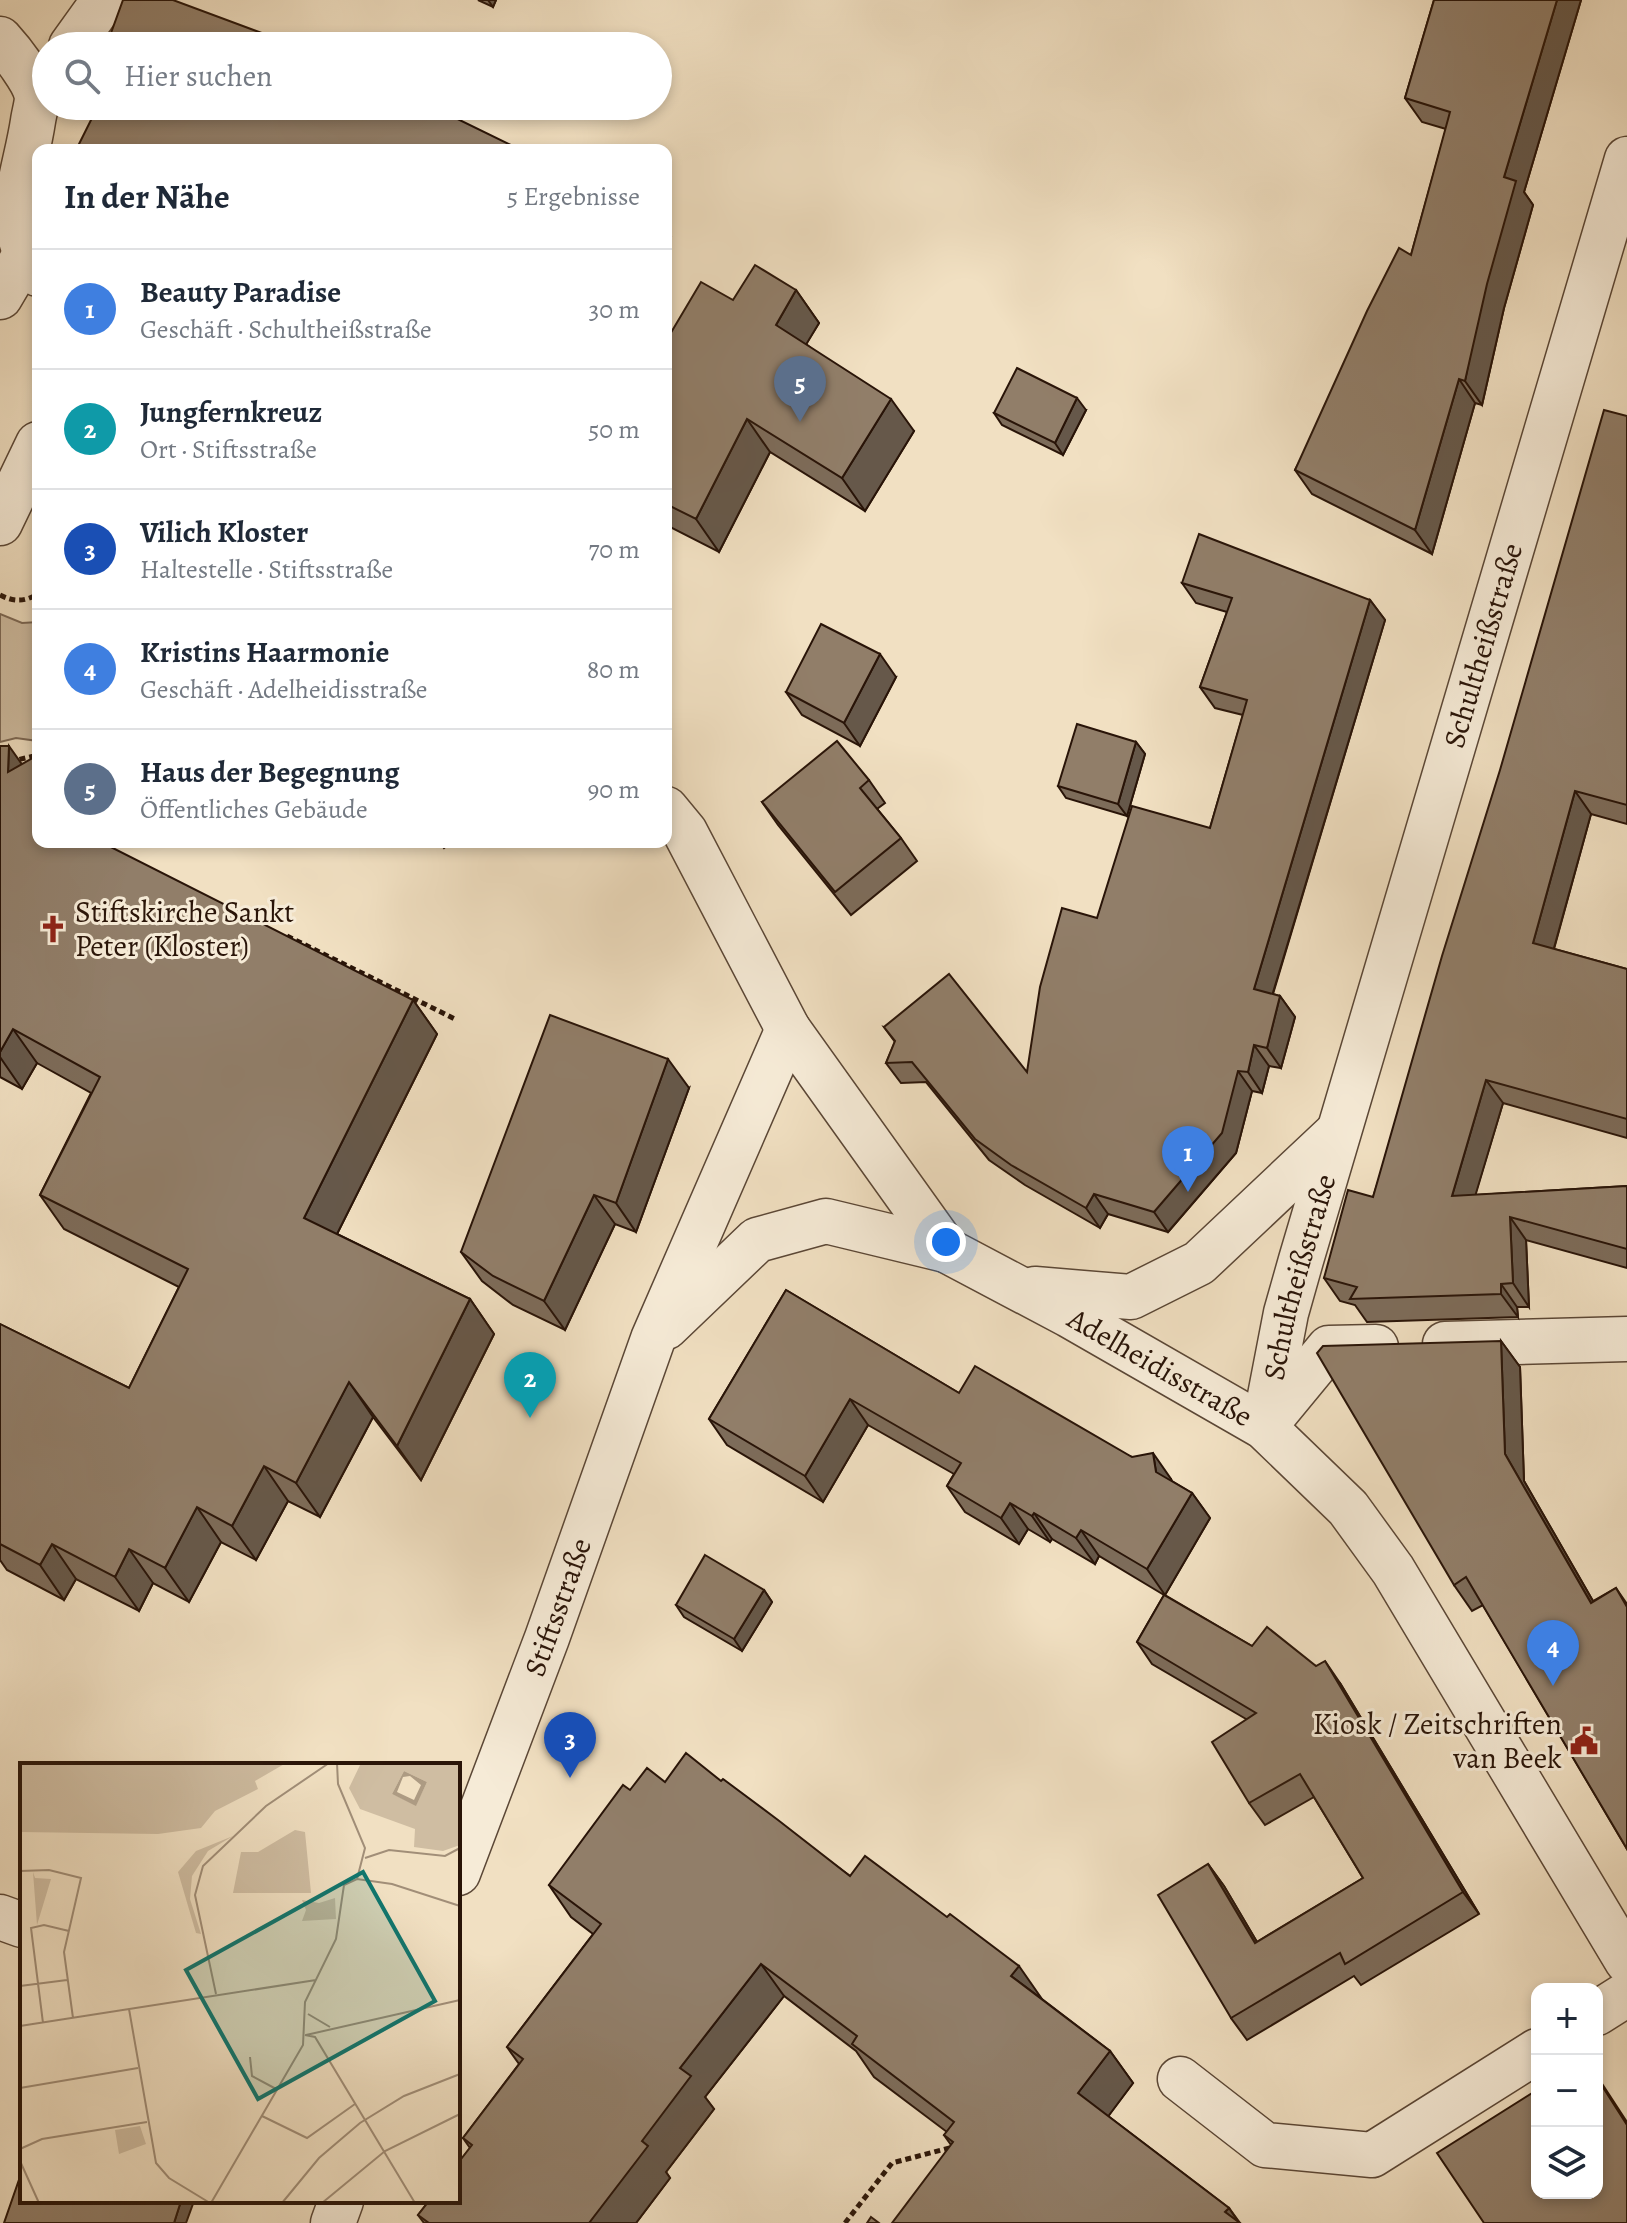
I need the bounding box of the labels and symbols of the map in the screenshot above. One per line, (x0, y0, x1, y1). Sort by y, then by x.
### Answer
pin: 5 (774, 356, 826, 422)
street label: Schultheißstraße (1434, 538, 1532, 753)
place label: Stiftskirche Sankt Peter (Kloster) (75, 892, 294, 966)
church icon: Stiftskirche Sankt Peter (Kloster) (38, 914, 68, 944)
pin: 1 (1162, 1126, 1214, 1192)
street label: Schultheißstraße (1253, 1169, 1345, 1383)
your location (926, 1222, 966, 1262)
street label: Adelheidisstraße (1060, 1298, 1260, 1436)
pin: 2 (504, 1352, 556, 1418)
street label: Stiftsstraße (514, 1533, 601, 1682)
pin: 4 (1527, 1620, 1579, 1686)
place label: Kiosk / Zeitschriften van Beek (1313, 1704, 1562, 1778)
pin: 3 (544, 1712, 596, 1778)
public building icon: Kiosk / Zeitschriften van Beek (1569, 1726, 1599, 1756)
inset map (20, 1763, 460, 2203)

